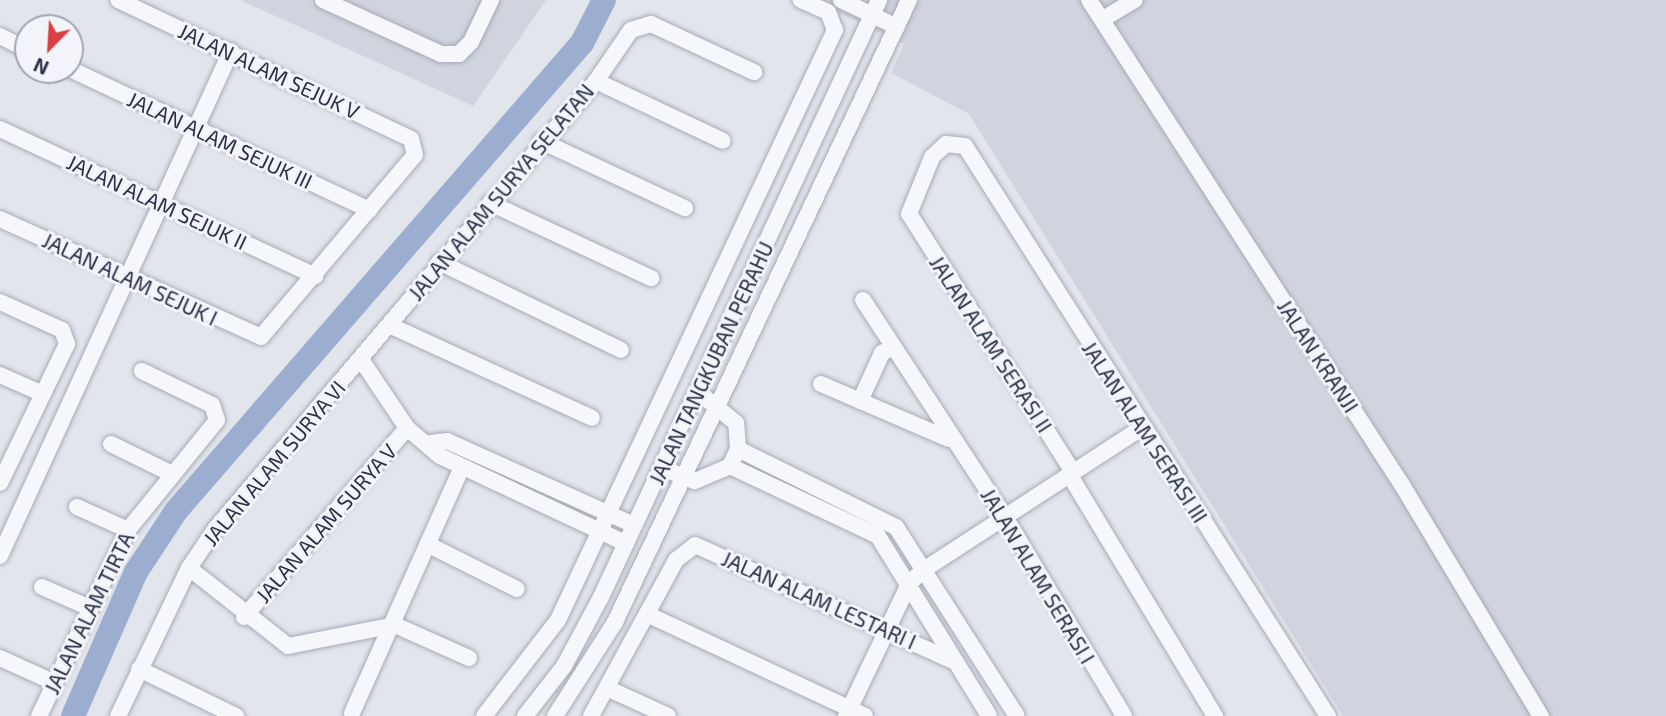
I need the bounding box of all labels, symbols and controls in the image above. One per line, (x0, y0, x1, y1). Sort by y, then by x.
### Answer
north arrow (14, 14, 84, 84)
street label: JALAN ALAM SEJUK V (174, 18, 364, 124)
text: N (30, 54, 52, 80)
street label: JALAN ALAM SURYA SELATAN (403, 78, 599, 306)
street label: JALAN ALAM SEJUK III (123, 86, 317, 194)
street label: JALAN ALAM SEJUK II (63, 149, 251, 255)
street label: JALAN ALAM SEJUK I (38, 227, 222, 331)
street label: JALAN TANGKUBAN PERAHU (643, 237, 779, 489)
street label: JALAN ALAM SERASI II (924, 251, 1058, 437)
street label: JALAN KRANJI (1272, 295, 1364, 417)
street label: JALAN ALAM SERASI III (1077, 336, 1213, 528)
street label: JALAN ALAM SURYA VI (197, 375, 351, 551)
street label: JALAN ALAM SURYA V (250, 438, 402, 608)
street label: JALAN ALAM SERASI I (976, 484, 1100, 668)
street label: JALAN ALAM TIRTA (39, 527, 139, 699)
street label: JALAN ALAM LESTARI I (718, 546, 920, 654)

